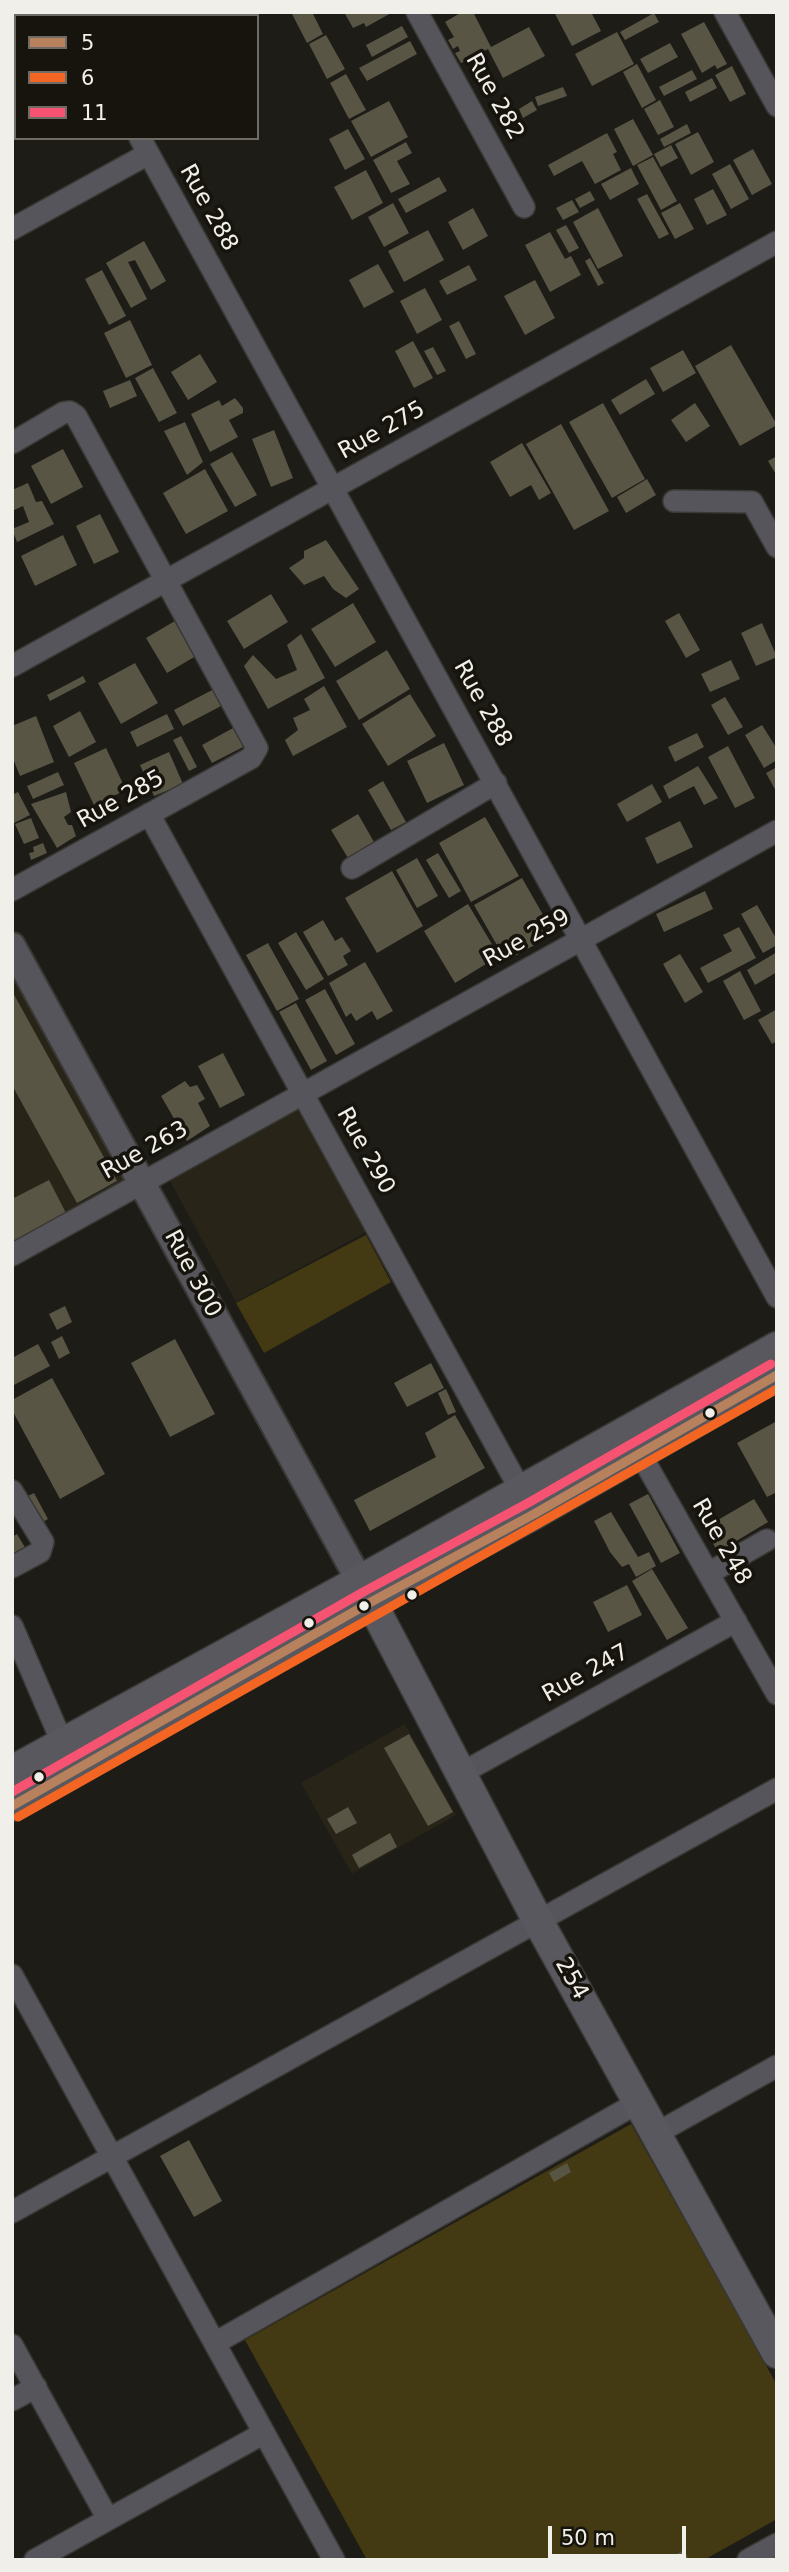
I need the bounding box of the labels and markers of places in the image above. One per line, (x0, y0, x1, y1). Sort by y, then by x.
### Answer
unlabelled marker (703, 1406, 717, 1420)
unlabelled marker (405, 1588, 419, 1602)
unlabelled marker (357, 1599, 371, 1613)
unlabelled marker (302, 1616, 316, 1630)
unlabelled marker (32, 1770, 46, 1784)

